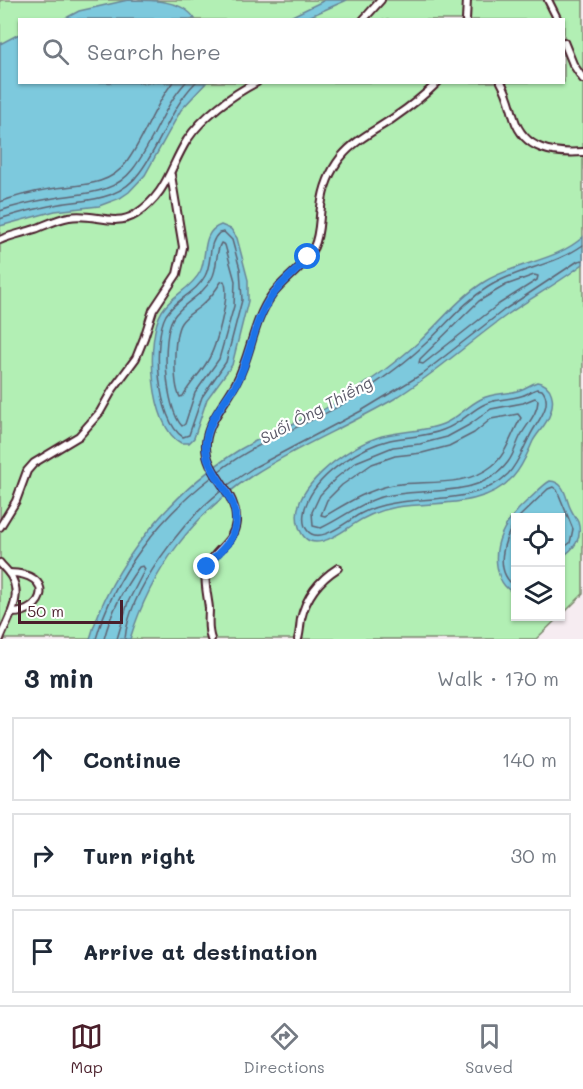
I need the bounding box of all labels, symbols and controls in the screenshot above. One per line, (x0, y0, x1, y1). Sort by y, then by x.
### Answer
search box (18, 18, 565, 84)
icon: search (39, 35, 72, 68)
text: Search here (87, 37, 221, 66)
route start (294, 243, 320, 269)
water label: Suối Ông Thiềng (256, 371, 375, 448)
map controls (511, 513, 565, 621)
button: locate (511, 513, 565, 567)
route end (193, 553, 219, 579)
button: layers (511, 567, 565, 621)
scale bar (18, 597, 123, 624)
text: 50 m (27, 600, 64, 621)
text: 3 min (24, 661, 93, 695)
text: Walk · 170 m (437, 665, 559, 691)
icon: ahead (26, 743, 59, 776)
text: Continue (83, 745, 181, 774)
text: 140 m (502, 746, 557, 772)
icon: right (26, 839, 59, 872)
text: Turn right (83, 841, 195, 870)
text: 30 m (511, 842, 557, 868)
icon: arrive (26, 935, 59, 968)
text: Arrive at destination (83, 937, 318, 966)
tab: Map (70, 1020, 103, 1077)
tab: Directions (244, 1020, 325, 1077)
tab: Saved (465, 1020, 513, 1077)

